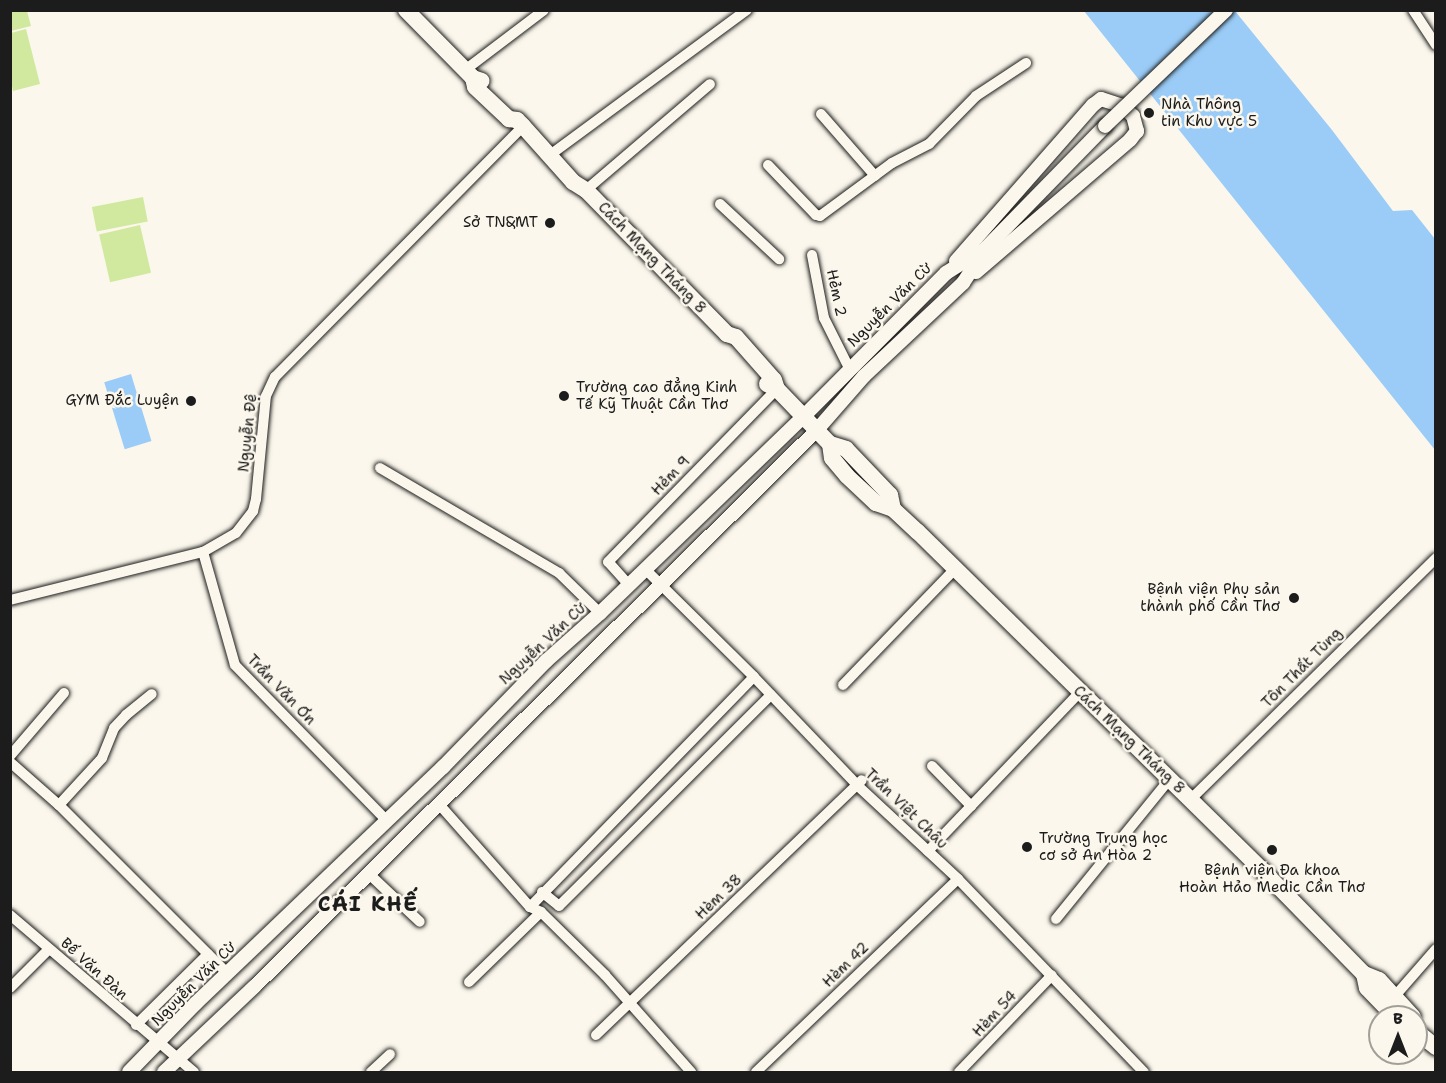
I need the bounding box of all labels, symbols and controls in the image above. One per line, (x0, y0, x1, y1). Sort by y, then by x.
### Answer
place label: Nhà Thông tin Khu vực 5 (1161, 95, 1257, 130)
marker: Nhà Thông tin Khu vực 5 (1142, 106, 1156, 120)
street label: Cách Mạng Tháng 8 (594, 198, 710, 318)
place label: Sở TN&MT (463, 214, 538, 232)
marker: Sở TN&MT (543, 216, 557, 230)
street label: Nguyễn Văn Cừ (844, 259, 936, 351)
street label: Hẻm 2 (822, 268, 850, 318)
place label: Trường cao đẳng Kinh Tế Kỹ Thuật Cần Thơ (576, 378, 737, 413)
marker: Trường cao đẳng Kinh Tế Kỹ Thuật Cần Thơ (557, 389, 571, 403)
place label: GYM Đắc Luyện (65, 392, 179, 410)
street label: Nguyễn Đệ (235, 393, 261, 473)
marker: GYM Đắc Luyện (184, 394, 198, 408)
street label: Hẻm 9 (648, 453, 694, 499)
place label: Bệnh viện Phụ sản thành phố Cần Thơ (1140, 580, 1280, 615)
marker: Bệnh viện Phụ sản thành phố Cần Thơ (1285, 589, 1303, 607)
street label: Nguyễn Văn Cừ (496, 599, 590, 689)
street label: Tôn Thất Tùng (1258, 624, 1346, 712)
street label: Trần Văn Ơn (243, 651, 319, 729)
street label: Cách Mạng Tháng 8 (1069, 682, 1189, 798)
street label: Trần Việt Châu (861, 765, 951, 853)
place label: Trường Trung học cơ sở An Hòa 2 (1039, 829, 1168, 864)
marker: Trường Trung học cơ sở An Hòa 2 (1020, 840, 1034, 854)
marker: Bệnh viện Đa khoa Hoàn Hảo Medic Cần Thơ (1263, 841, 1281, 859)
place label: Bệnh viện Đa khoa Hoàn Hảo Medic Cần Thơ (1179, 861, 1365, 896)
street label: Hèm 38 (692, 870, 746, 924)
district label: CÁI KHẾ (318, 891, 418, 917)
street label: Bế Văn Đàn (57, 934, 131, 1004)
street label: Nguyễn Văn Cừ (148, 938, 240, 1030)
street label: Hèm 42 (819, 939, 873, 991)
street label: Hèm 54 (969, 987, 1021, 1041)
north arrow (1368, 1005, 1428, 1065)
text: B (1393, 1008, 1403, 1029)

